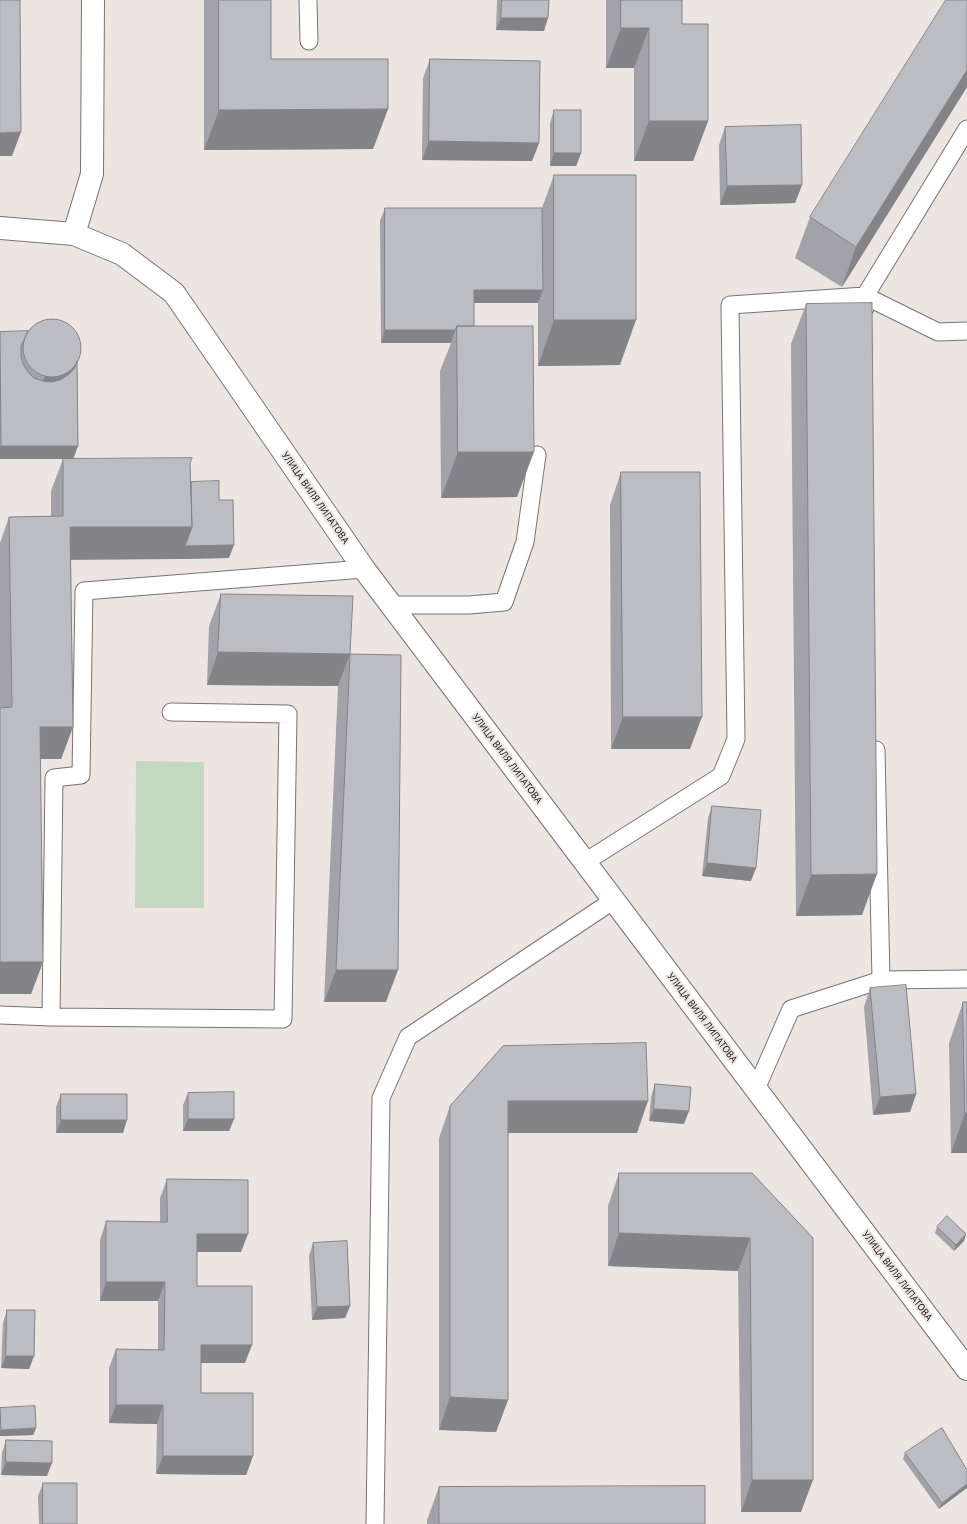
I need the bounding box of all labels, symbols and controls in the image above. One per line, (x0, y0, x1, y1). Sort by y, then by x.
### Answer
street label: УЛИЦА ВИЛЯ ЛИПАТОВА (279, 450, 351, 546)
street label: УЛИЦА ВИЛЯ ЛИПАТОВА (469, 712, 545, 806)
street label: УЛИЦА ВИЛЯ ЛИПАТОВА (664, 971, 740, 1065)
street label: УЛИЦА ВИЛЯ ЛИПАТОВА (859, 1229, 935, 1323)

